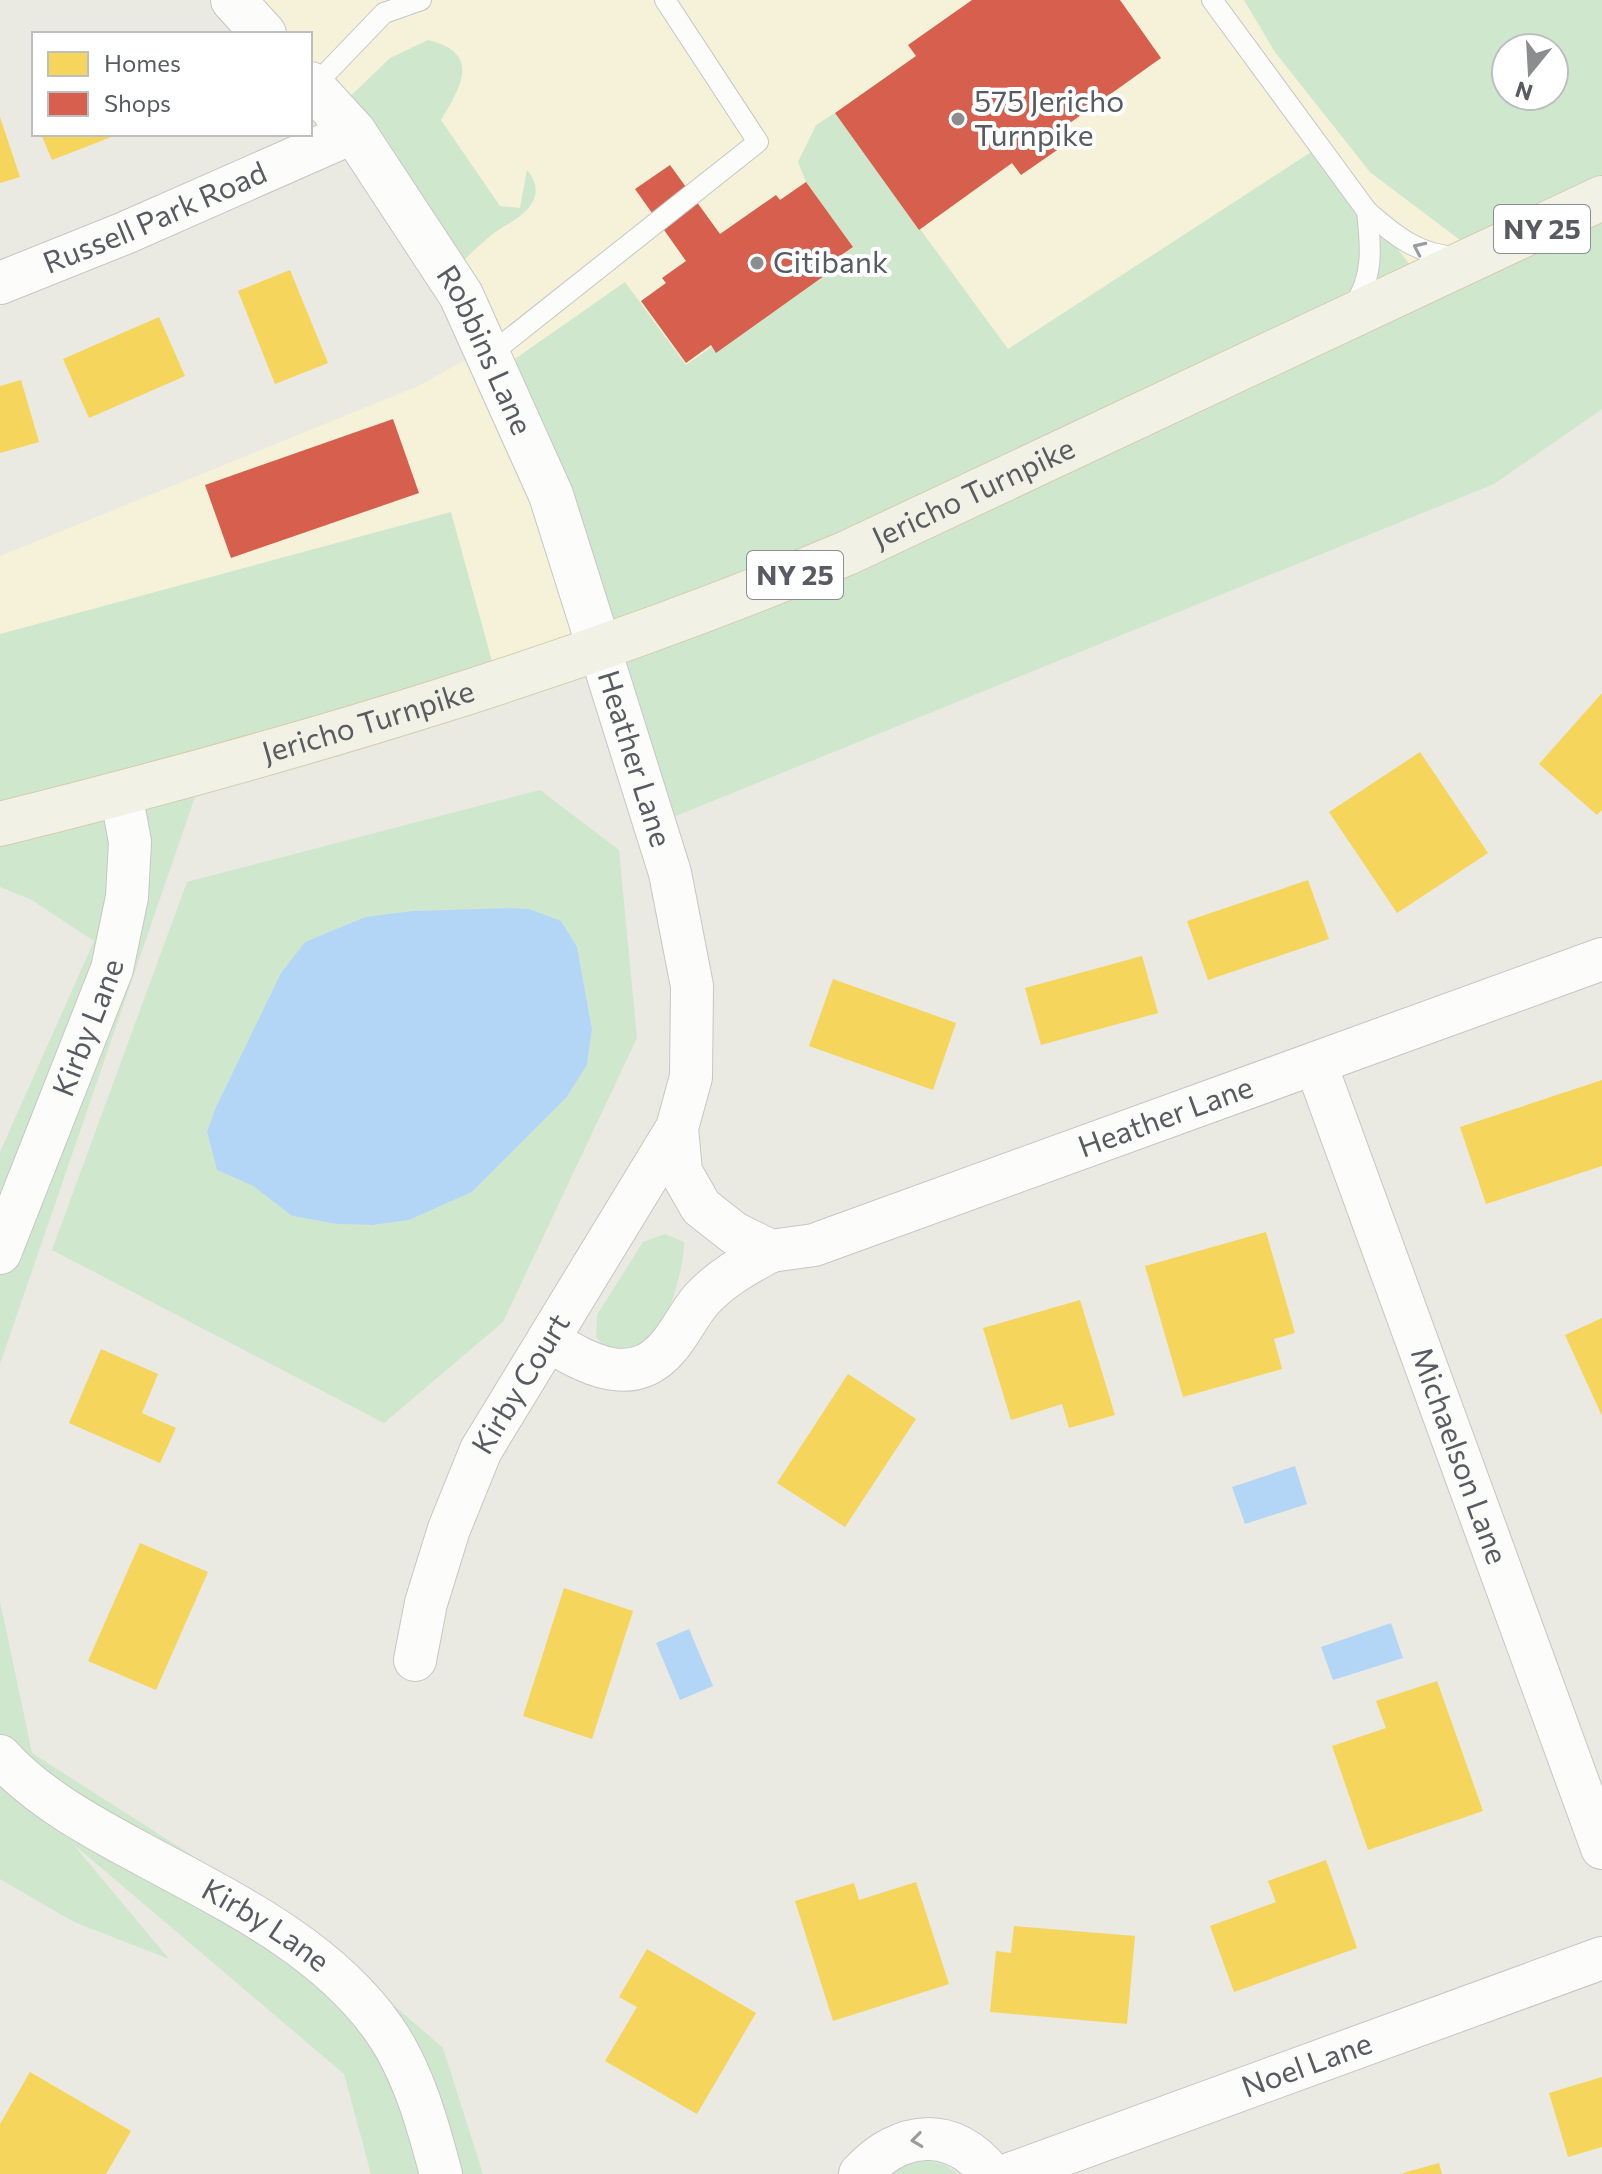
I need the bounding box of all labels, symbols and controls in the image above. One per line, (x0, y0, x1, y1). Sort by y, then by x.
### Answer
legend (32, 32, 312, 136)
north arrow (1490, 32, 1570, 112)
text: Homes (104, 48, 181, 77)
text: N (1512, 76, 1536, 107)
place label: 575 Jericho Turnpike (974, 81, 1124, 152)
text: Shops (104, 88, 171, 117)
marker: 575 Jericho Turnpike (949, 110, 967, 128)
street label: Russell Park Road (37, 152, 272, 280)
road number: NY 25 (1494, 205, 1590, 253)
place label: Citibank (773, 242, 888, 279)
one-way arrow (1412, 242, 1427, 258)
marker: Citibank (748, 254, 766, 272)
street label: Robbins Lane (430, 257, 542, 440)
street label: Jericho Turnpike (865, 428, 1080, 555)
road number: NY 25 (747, 551, 843, 599)
street label: Heather Lane (591, 665, 682, 851)
street label: Jericho Turnpike (257, 670, 478, 769)
street label: Kirby Lane (43, 956, 129, 1101)
street label: Heather Lane (1073, 1066, 1257, 1164)
street label: Kirby Court (462, 1306, 576, 1460)
street label: Michaelson Lane (1405, 1341, 1518, 1568)
street label: Kirby Lane (196, 1869, 338, 1978)
street label: Noel Lane (1236, 2023, 1376, 2104)
one-way arrow (910, 2132, 923, 2149)

